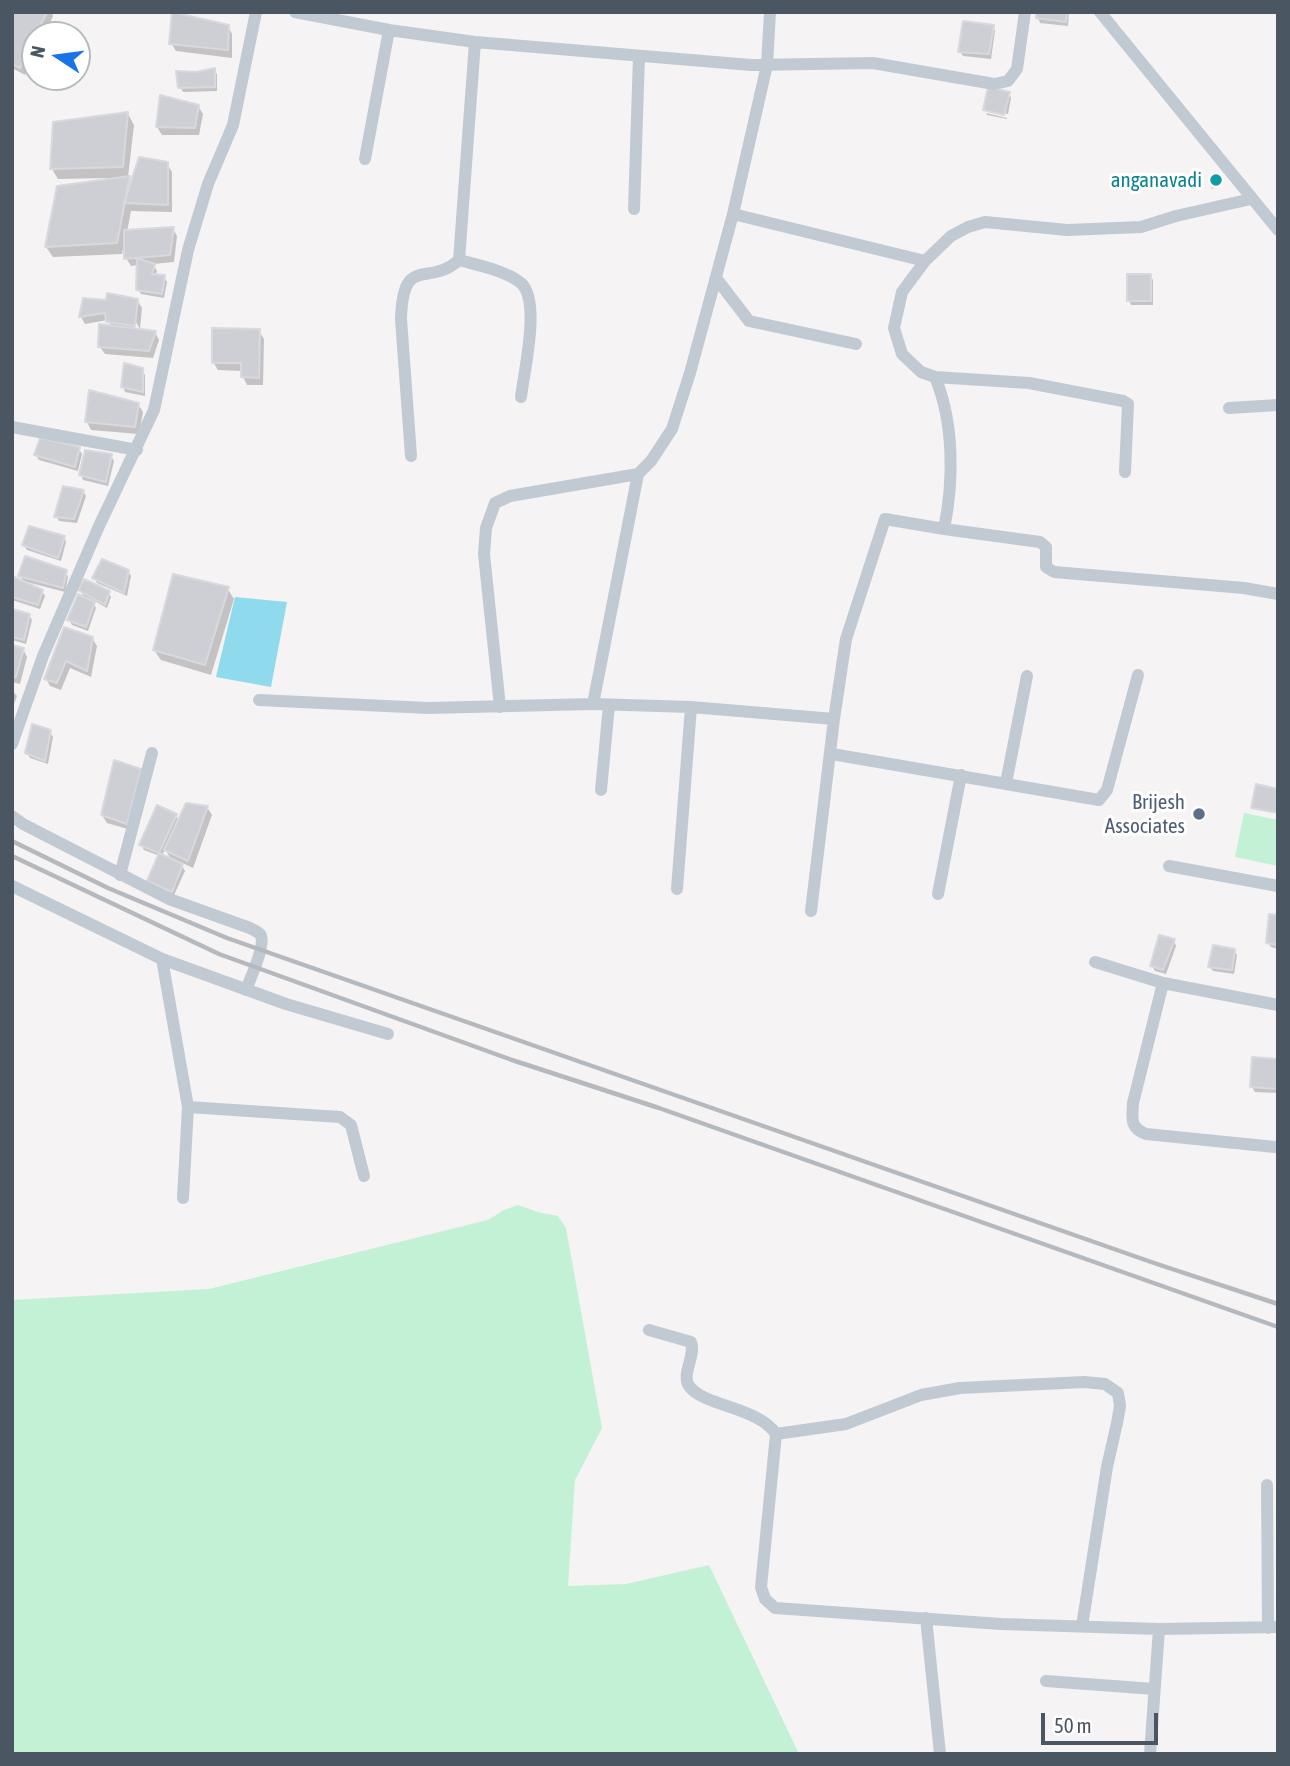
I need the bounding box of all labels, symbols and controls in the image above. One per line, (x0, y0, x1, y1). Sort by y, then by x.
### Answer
north arrow (21, 21, 91, 91)
text: N (26, 44, 49, 60)
place label: anganavadi (1111, 167, 1202, 193)
marker: anganavadi (1208, 172, 1224, 188)
place label: Brijesh Associates (1105, 789, 1185, 839)
marker: Brijesh Associates (1191, 806, 1207, 822)
scale bar (1045, 1700, 1162, 1744)
text: 50 m (1054, 1713, 1092, 1737)

